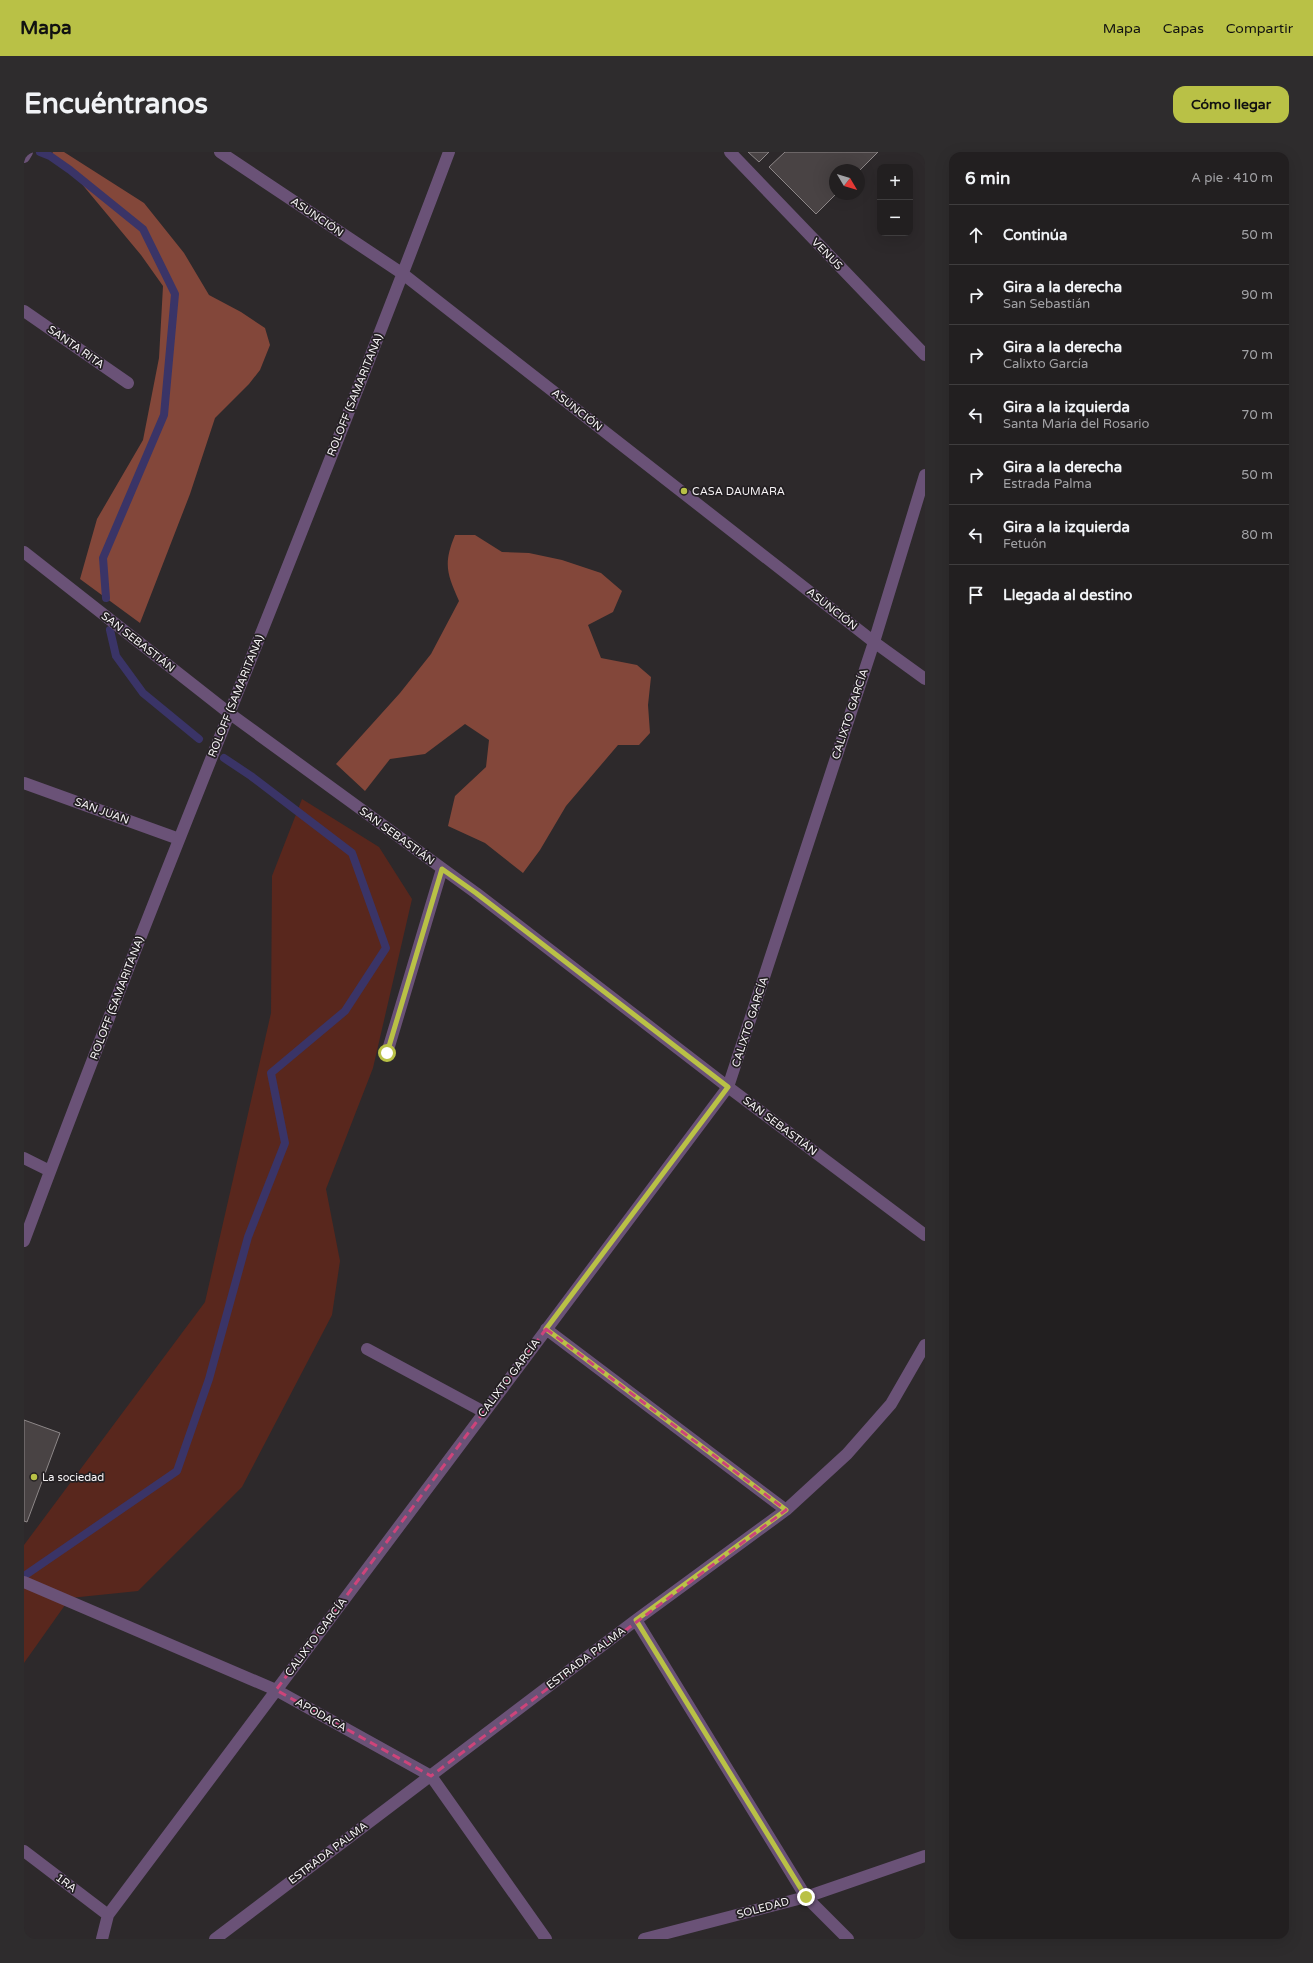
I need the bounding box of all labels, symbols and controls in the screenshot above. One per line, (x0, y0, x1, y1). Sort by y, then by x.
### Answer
text: Mapa (20, 17, 72, 39)
text: Mapa (1103, 20, 1141, 37)
text: Capas (1163, 20, 1204, 37)
text: Compartir (1226, 20, 1293, 37)
button: Cómo llegar (1173, 86, 1289, 123)
text: Encuéntranos (24, 87, 208, 121)
north arrow (829, 164, 865, 200)
map controls (877, 164, 913, 236)
button: + (877, 164, 913, 200)
text: 6 min (965, 168, 1010, 189)
text: A pie · 410 m (1191, 170, 1273, 186)
street label: ASUNCIÓN (288, 194, 346, 239)
button: − (877, 200, 913, 236)
icon: ahead (965, 224, 987, 246)
text: Continúa (1003, 226, 1067, 244)
text: 50 m (1241, 227, 1273, 243)
street label: VENUS (809, 236, 845, 273)
text: Gira a la derecha (1003, 278, 1122, 296)
icon: right (965, 284, 987, 306)
text: 90 m (1241, 287, 1273, 303)
text: San Sebastián (1003, 296, 1090, 312)
street label: SANTA RITA (45, 323, 107, 371)
street label: ROLOFF (SAMARITANA) (324, 332, 386, 458)
text: Gira a la derecha (1003, 338, 1122, 356)
icon: right (965, 344, 987, 366)
text: 70 m (1241, 347, 1273, 363)
text: Calixto García (1003, 356, 1088, 372)
street label: ASUNCIÓN (549, 385, 606, 434)
text: Gira a la izquierda (1003, 398, 1130, 416)
icon: left (965, 404, 987, 426)
text: 70 m (1241, 407, 1273, 423)
text: Santa María del Rosario (1003, 416, 1150, 432)
text: Gira a la derecha (1003, 458, 1122, 476)
icon: right (965, 464, 987, 486)
text: 50 m (1241, 467, 1273, 483)
text: Estrada Palma (1003, 476, 1092, 492)
place label: CASA DAUMARA (692, 485, 785, 498)
marker: CASA DAUMARA (679, 486, 689, 496)
text: Gira a la izquierda (1003, 518, 1130, 536)
icon: left (965, 524, 987, 546)
text: 80 m (1241, 527, 1273, 543)
text: Fetuón (1003, 536, 1046, 552)
street label: ASUNCIÓN (804, 584, 861, 633)
icon: arrive (965, 584, 987, 606)
text: Llegada al destino (1003, 586, 1132, 604)
street label: SAN SEBASTIÁN (99, 609, 178, 675)
street label: ROLOFF (SAMARITANA) (205, 633, 267, 759)
street label: CALIXTO GARCÍA (828, 667, 871, 761)
street label: SAN JUAN (73, 795, 131, 827)
street label: SAN SEBASTIÁN (357, 804, 438, 868)
street label: ROLOFF (SAMARITANA) (87, 934, 147, 1062)
street label: CALIXTO GARCÍA (728, 975, 771, 1069)
route start (378, 1044, 396, 1062)
street label: SAN SEBASTIÁN (740, 1093, 820, 1158)
street label: CALIXTO GARCÍA (475, 1336, 543, 1420)
place label: La sociedad (42, 1471, 104, 1484)
marker: La sociedad (29, 1472, 39, 1482)
street label: CALIXTO GARCÍA (282, 1595, 350, 1679)
street label: ESTRADA PALMA (544, 1624, 628, 1692)
street label: APODACA (293, 1696, 349, 1734)
street label: ESTRADA PALMA (286, 1819, 370, 1887)
street label: 1RA (53, 1871, 79, 1895)
route end (797, 1888, 815, 1906)
street label: SOLEDAD (735, 1895, 791, 1921)

